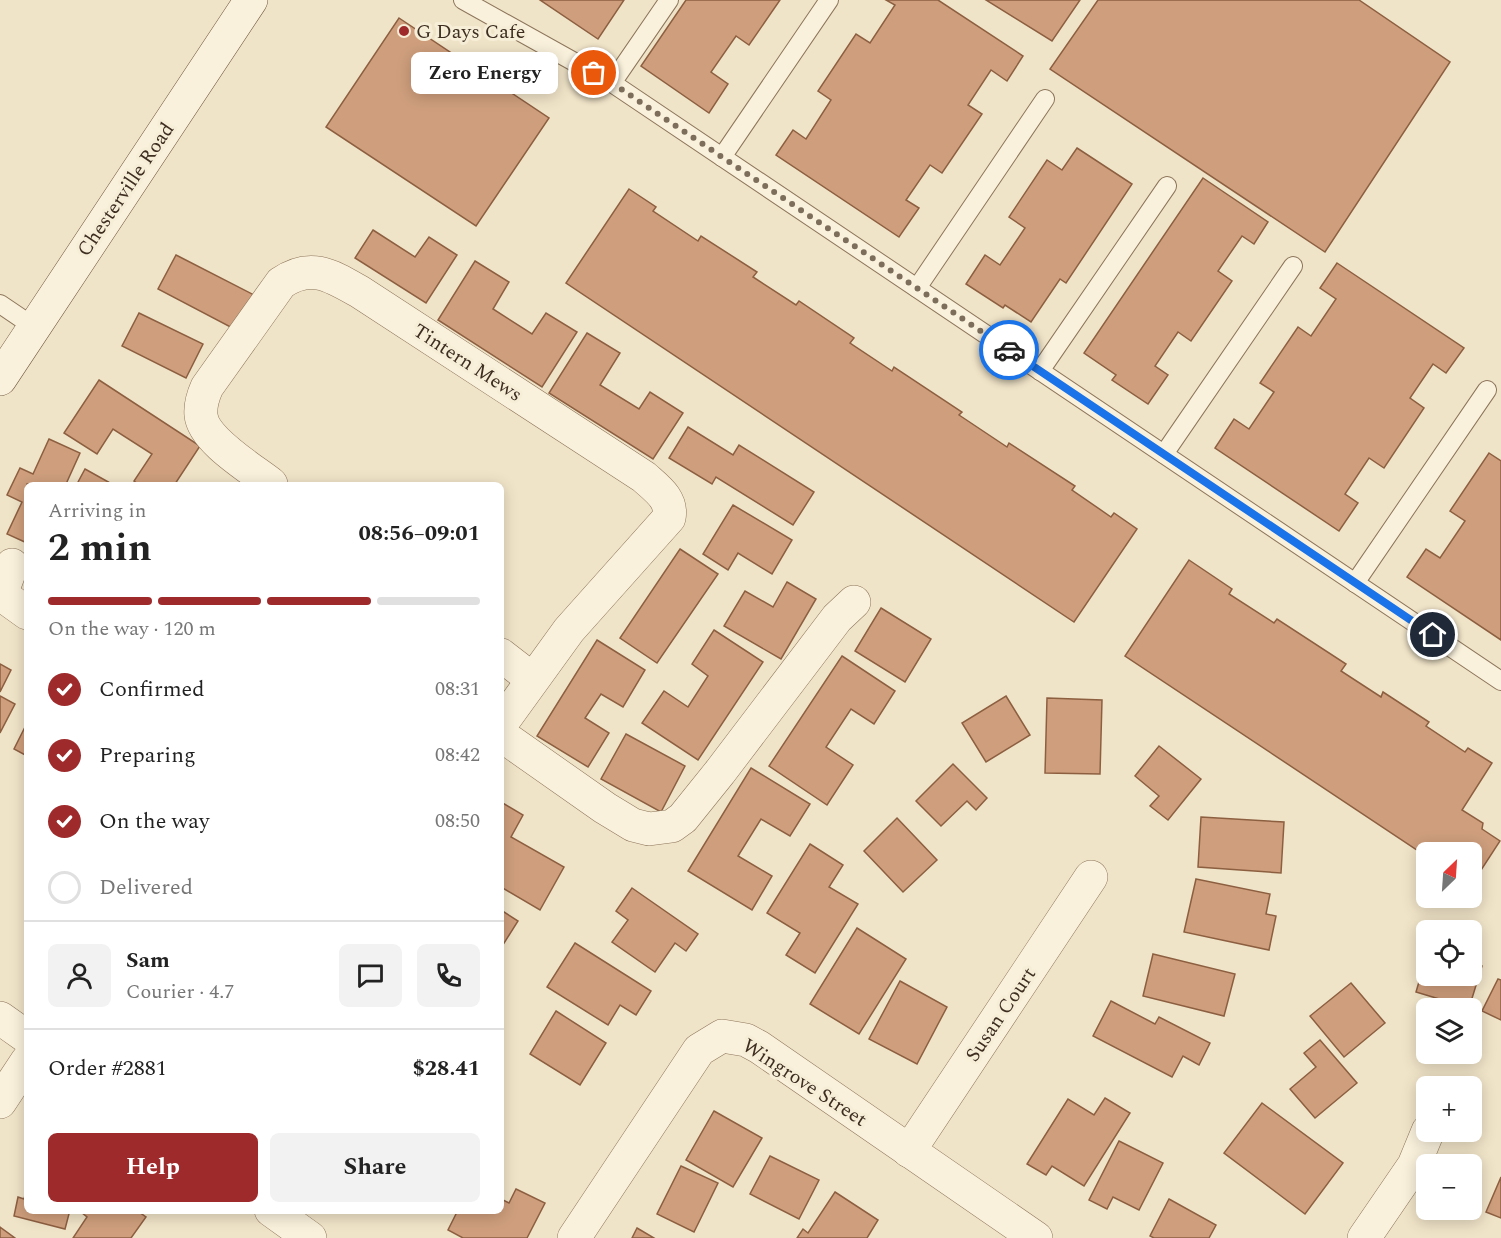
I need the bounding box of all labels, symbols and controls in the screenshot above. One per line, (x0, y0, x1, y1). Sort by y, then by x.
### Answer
place label: G Days Cafe (416, 17, 525, 47)
marker: G Days Cafe (397, 24, 411, 38)
pin (568, 47, 619, 98)
callout: Zero Energy (411, 52, 558, 94)
icon: bag (577, 56, 610, 89)
text: Zero Energy (428, 58, 541, 88)
street label: Chesterville Road (70, 116, 182, 263)
street label: Tintern Mews (407, 316, 528, 410)
courier (979, 320, 1039, 380)
icon: car (993, 334, 1026, 367)
text: Arriving in (48, 496, 146, 526)
text: 08:56–09:01 (358, 517, 480, 550)
text: 2 min (48, 519, 152, 578)
pin (1407, 609, 1458, 660)
text: On the way · 120 m (48, 614, 216, 644)
icon: home (1416, 618, 1449, 651)
icon: check (48, 673, 81, 706)
text: Confirmed (99, 673, 205, 706)
text: 08:31 (435, 674, 480, 704)
icon: check (48, 739, 81, 772)
text: Preparing (99, 739, 196, 772)
text: 08:42 (435, 740, 480, 770)
icon: check (48, 805, 81, 838)
text: On the way (99, 805, 210, 838)
text: 08:50 (435, 806, 480, 836)
north arrow (1416, 842, 1482, 908)
map controls (1416, 842, 1482, 1220)
text: Delivered (99, 871, 193, 904)
button: locate (1416, 920, 1482, 986)
button: person (48, 944, 111, 1007)
text: Sam (126, 944, 170, 977)
button: chat (339, 944, 402, 1007)
button: phone (417, 944, 480, 1007)
street label: Susan Court (958, 961, 1044, 1068)
text: Courier · 4.7 (126, 977, 234, 1007)
button: layers (1416, 998, 1482, 1064)
street label: Wingrove Street (736, 1031, 873, 1134)
text: Order #2881 (48, 1052, 167, 1085)
text: $28.41 (412, 1052, 480, 1085)
button: + (1416, 1076, 1482, 1142)
button: Help (48, 1133, 258, 1202)
button: Share (270, 1133, 480, 1202)
button: − (1416, 1154, 1482, 1220)

